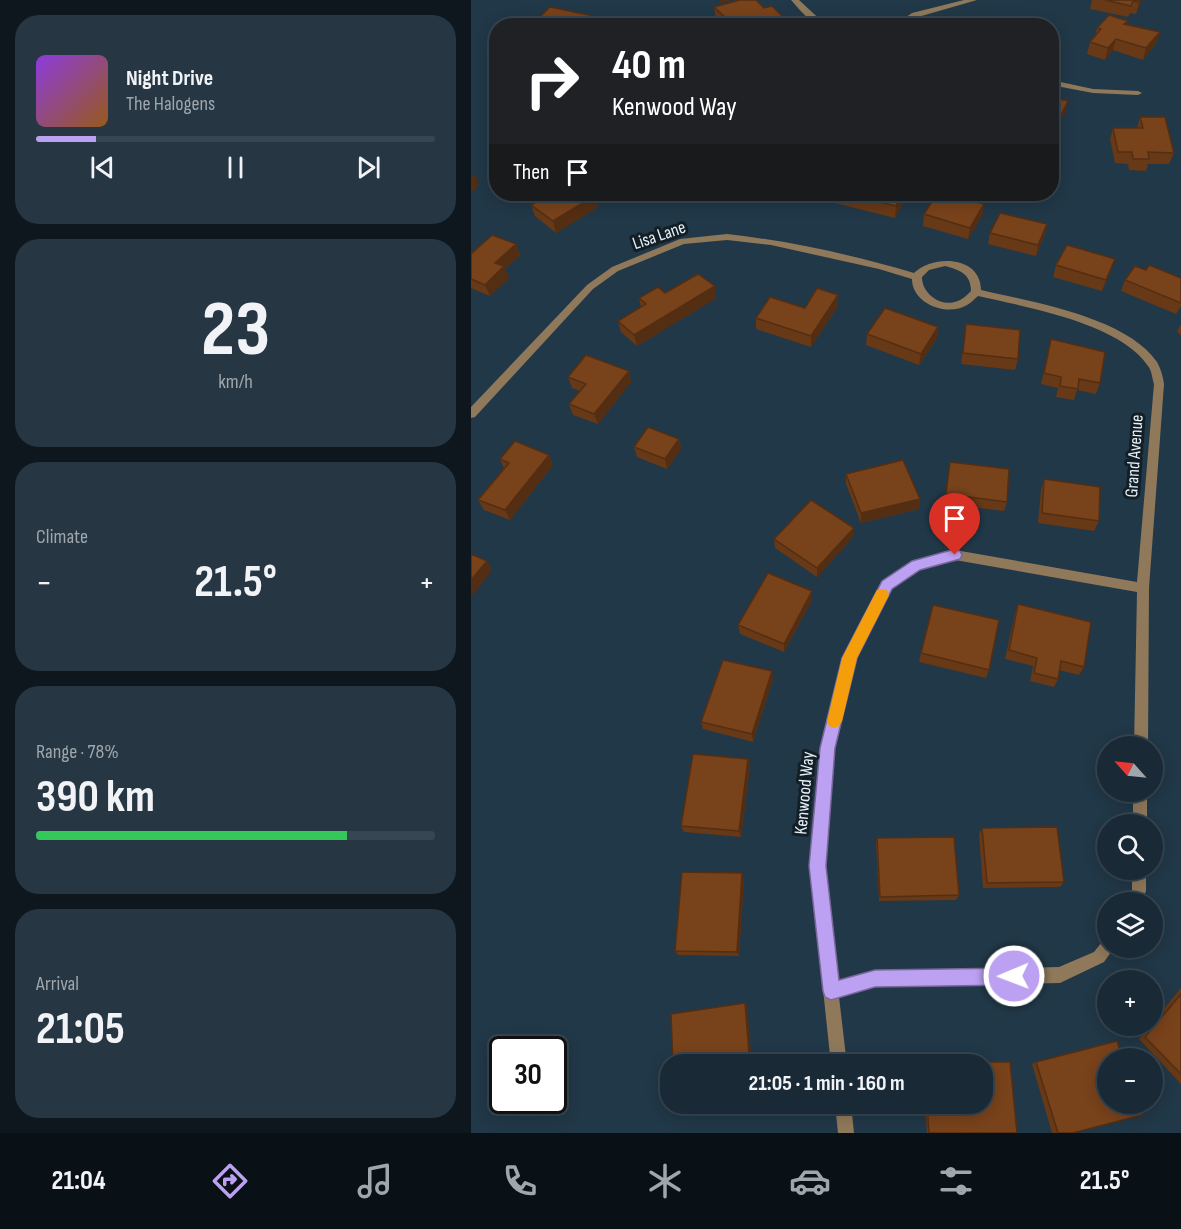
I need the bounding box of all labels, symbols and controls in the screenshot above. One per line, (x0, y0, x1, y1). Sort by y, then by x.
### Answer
text: 40 m (612, 40, 686, 91)
icon: right (513, 42, 591, 120)
text: Night Drive (126, 65, 213, 92)
text: Kenwood Way (612, 91, 737, 123)
text: The Halogens (126, 92, 215, 116)
icon: previous (86, 151, 119, 184)
icon: pause (219, 151, 252, 184)
icon: next (352, 151, 385, 184)
icon: arrive (561, 156, 594, 189)
text: Then (513, 159, 549, 186)
street label: Lisa Lane (630, 217, 688, 254)
text: 23 (201, 284, 270, 377)
text: km/h (218, 370, 253, 394)
street label: Grand Avenue (1121, 414, 1148, 498)
pin (929, 493, 980, 555)
icon: arrive (938, 502, 971, 535)
text: Climate (36, 525, 88, 549)
text: 21.5° (194, 555, 277, 610)
text: − (36, 563, 52, 603)
text: + (419, 563, 435, 603)
north arrow (1097, 736, 1163, 802)
map controls (1097, 736, 1163, 1114)
text: Range · 78% (36, 740, 119, 764)
street label: Kenwood Way (790, 751, 819, 835)
text: 390 km (36, 770, 155, 825)
button: search (1097, 814, 1163, 880)
button: layers (1097, 892, 1163, 958)
position arrow (982, 944, 1046, 1008)
button: + (1097, 970, 1163, 1036)
text: Arrival (36, 972, 79, 996)
text: 21:05 (36, 1002, 125, 1057)
speed limit sign: 30 (489, 1036, 567, 1114)
button: − (1097, 1048, 1163, 1114)
text: 21:05 · 1 min · 160 m (749, 1070, 904, 1097)
icon: directions (209, 1160, 251, 1202)
icon: music (354, 1160, 396, 1202)
icon: phone (499, 1160, 541, 1202)
icon: climate (644, 1160, 686, 1202)
icon: car (789, 1160, 831, 1202)
icon: filters (935, 1160, 977, 1202)
text: 21:04 (52, 1165, 105, 1197)
text: 21.5° (1080, 1165, 1129, 1197)

